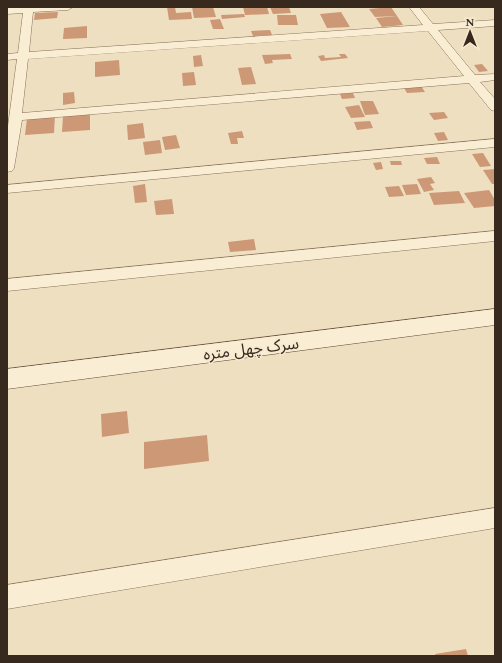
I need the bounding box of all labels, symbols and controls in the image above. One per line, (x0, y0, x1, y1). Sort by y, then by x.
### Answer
north arrow (450, 12, 490, 52)
text: N (466, 14, 475, 31)
street label: سرک چهل متره (202, 331, 300, 367)

